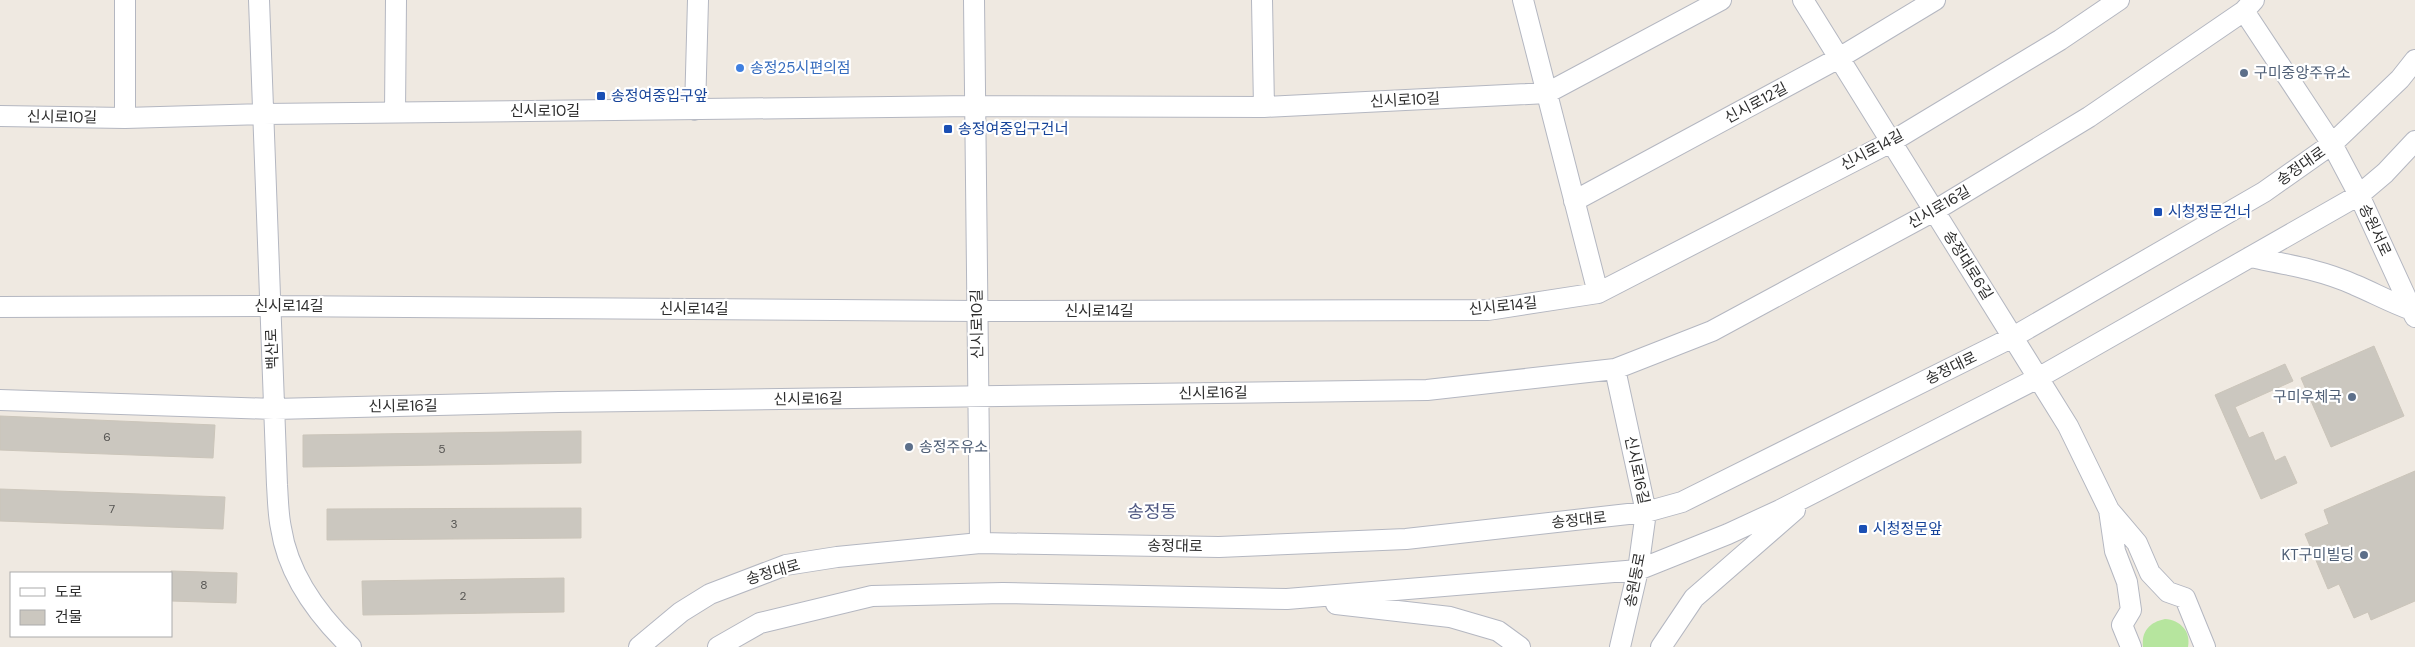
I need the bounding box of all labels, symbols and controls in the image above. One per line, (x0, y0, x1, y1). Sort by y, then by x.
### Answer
place label: 송정25시편의점 (750, 58, 851, 78)
marker: 송정25시편의점 (734, 62, 746, 74)
place label: 구미중앙주유소 (2254, 63, 2351, 83)
marker: 구미중앙주유소 (2238, 67, 2250, 79)
street label: 신시로12길 (1721, 78, 1791, 128)
place label: 송정여중입구앞 (611, 86, 708, 106)
street label: 신시로10길 (1369, 88, 1441, 112)
marker: 송정여중입구앞 (595, 90, 607, 102)
street label: 신시로10길 (510, 101, 580, 121)
street label: 신시로10길 (27, 106, 97, 128)
place label: 송정여중입구건너 (958, 119, 1068, 139)
marker: 송정여중입구건너 (942, 123, 954, 135)
street label: 신시로14길 (1837, 125, 1907, 175)
street label: 송정대로 (2273, 142, 2329, 190)
street label: 신시로16길 (1904, 181, 1974, 233)
street label: 송원서로 (2354, 201, 2396, 259)
place label: 시청정문건너 (2168, 202, 2251, 222)
marker: 시청정문건너 (2152, 206, 2164, 218)
street label: 송정대로6길 (1939, 226, 1997, 304)
street label: 신시로10길 (966, 289, 988, 359)
street label: 신시로14길 (1468, 292, 1538, 320)
street label: 신시로14길 (255, 296, 324, 316)
street label: 신시로14길 (660, 299, 729, 319)
street label: 신시로14길 (1065, 301, 1134, 321)
street label: 백산로 (261, 328, 283, 370)
street label: 송정대로 (1922, 347, 1980, 389)
street label: 신시로16길 (1178, 382, 1248, 404)
place label: 구미우체국 (2273, 387, 2342, 407)
street label: 신시로16길 (773, 388, 843, 410)
marker: 구미우체국 (2346, 391, 2358, 403)
street label: 신시로16길 (368, 395, 438, 417)
house number: 6 (103, 429, 111, 445)
street label: 신시로16길 (1620, 434, 1654, 506)
place label: 송정주유소 (919, 437, 988, 457)
house number: 5 (438, 441, 446, 457)
marker: 송정주유소 (903, 441, 915, 453)
district label: 송정동 (1127, 500, 1177, 524)
house number: 7 (109, 501, 115, 517)
street label: 송정대로 (1551, 507, 1607, 533)
house number: 3 (450, 516, 458, 532)
place label: 시청정문앞 (1873, 519, 1942, 539)
marker: 시청정문앞 (1857, 523, 1869, 535)
street label: 송정대로 (1147, 536, 1203, 556)
place label: KT구미빌딩 (2282, 545, 2354, 565)
marker: KT구미빌딩 (2358, 549, 2370, 561)
street label: 송원동로 (1620, 551, 1650, 609)
street label: 송정대로 (744, 555, 802, 589)
legend (10, 572, 172, 637)
house number: 8 (200, 577, 208, 593)
text: 도로 (55, 582, 83, 602)
house number: 2 (460, 588, 467, 604)
text: 건물 (55, 607, 83, 627)

